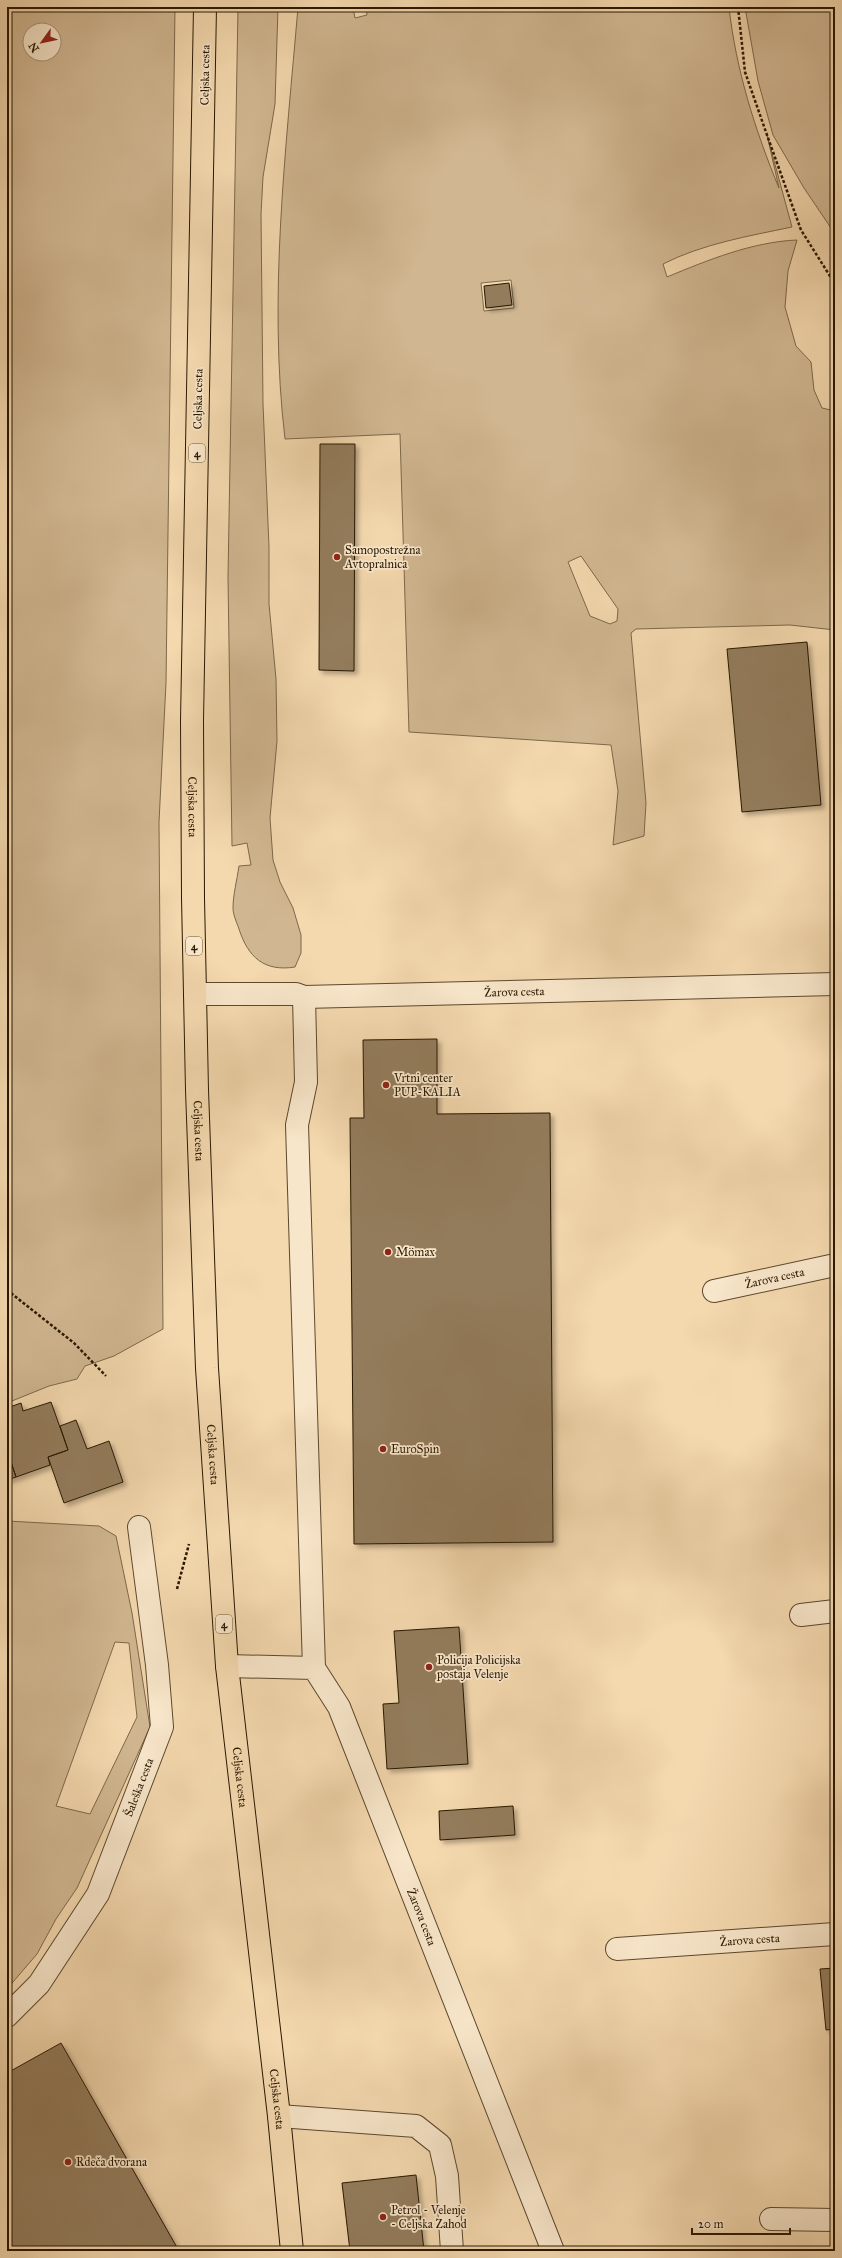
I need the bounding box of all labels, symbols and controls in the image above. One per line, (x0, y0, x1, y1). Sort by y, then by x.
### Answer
north arrow (22, 22, 62, 62)
text: N (26, 39, 42, 55)
street label: Celjska cesta (197, 44, 213, 105)
street label: Celjska cesta (190, 368, 206, 429)
road number: 4 (189, 444, 205, 462)
place label: Samopostrežna Avtopralnica (344, 543, 421, 571)
marker: Samopostrežna Avtopralnica (332, 552, 342, 562)
street label: Celjska cesta (185, 776, 200, 838)
road number: 4 (186, 937, 202, 955)
street label: Žarova cesta (484, 983, 546, 1000)
place label: Vrtni center PUP-KALIA (393, 1071, 461, 1099)
marker: Vrtni center PUP-KALIA (381, 1080, 391, 1090)
street label: Celjska cesta (190, 1100, 207, 1162)
place label: Mömax (396, 1245, 435, 1259)
marker: Mömax (383, 1247, 393, 1257)
street label: Žarova cesta (743, 1265, 806, 1291)
street label: Celjska cesta (204, 1424, 222, 1486)
place label: EuroSpin (391, 1442, 440, 1456)
marker: EuroSpin (378, 1444, 388, 1454)
road number: 4 (216, 1615, 232, 1633)
place label: Policija Policijska postaja Velenje (436, 1653, 521, 1681)
marker: Policija Policijska postaja Velenje (424, 1662, 434, 1672)
street label: Celjska cesta (229, 1746, 250, 1809)
street label: Šaleška cesta (119, 1755, 157, 1819)
street label: Žarova cesta (404, 1886, 439, 1948)
street label: Žarova cesta (719, 1931, 781, 1949)
street label: Celjska cesta (267, 2068, 287, 2131)
place label: Rdeča dvorana (76, 2155, 148, 2169)
marker: Rdeča dvorana (63, 2157, 73, 2167)
place label: Petrol - Velenje - Celjska Zahod (391, 2203, 467, 2231)
scale bar (692, 2210, 790, 2236)
marker: Petrol - Velenje - Celjska Zahod (378, 2212, 388, 2222)
text: 20 m (698, 2217, 724, 2231)

